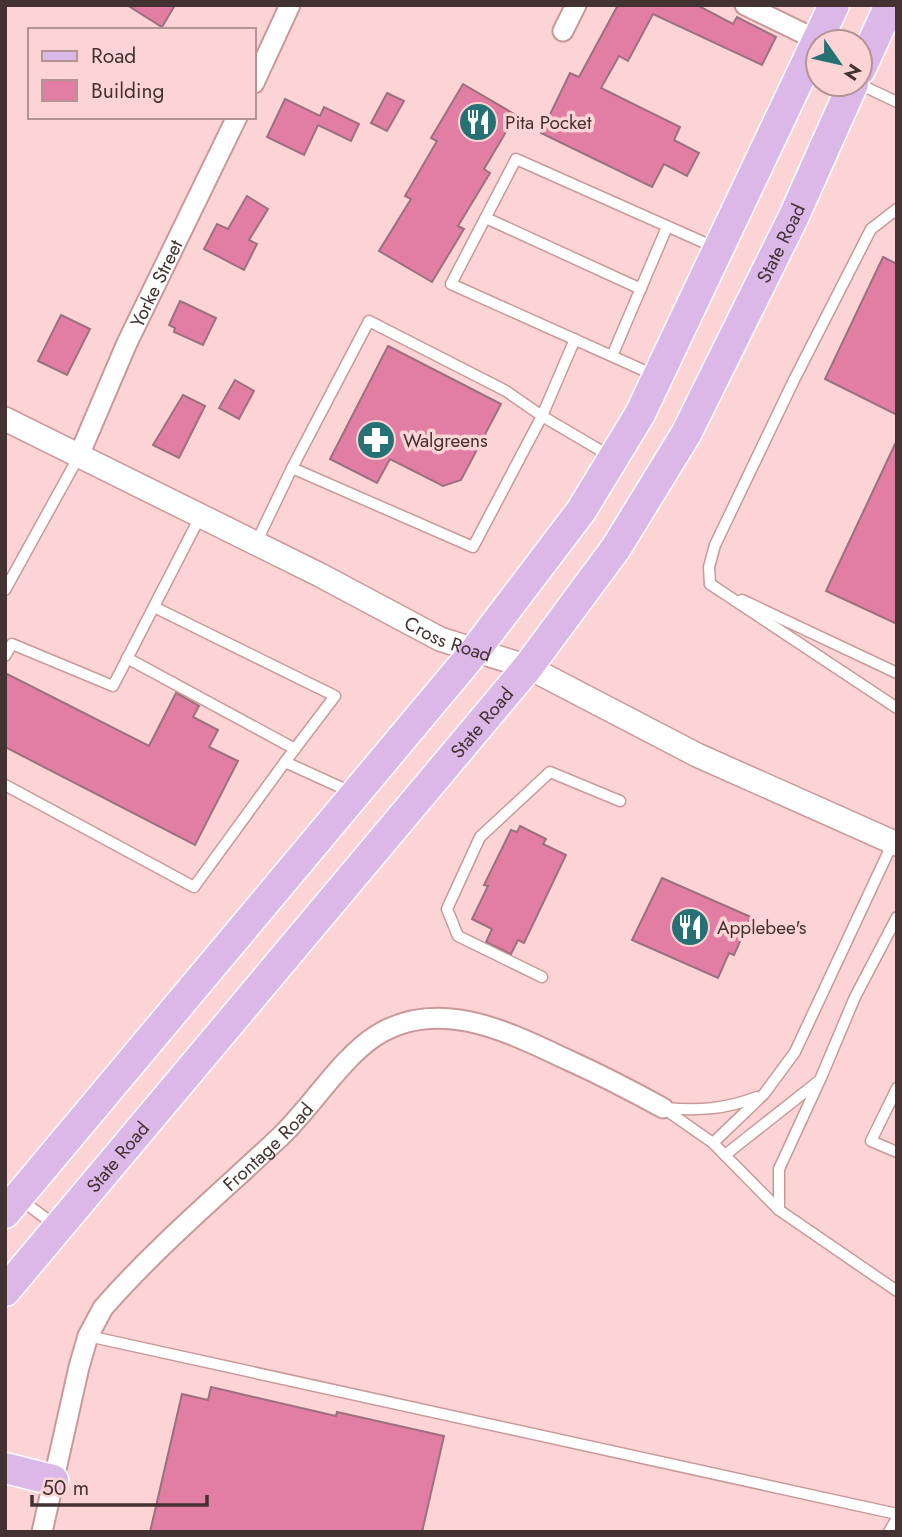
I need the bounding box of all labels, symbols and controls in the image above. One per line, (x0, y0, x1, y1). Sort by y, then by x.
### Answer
legend (28, 28, 256, 119)
north arrow (804, 28, 874, 98)
text: Road (91, 41, 136, 71)
text: N (837, 58, 868, 86)
text: Building (91, 76, 164, 106)
restaurant icon: Pita Pocket (457, 101, 499, 143)
place label: Pita Pocket (505, 109, 592, 136)
street label: State Road (750, 199, 811, 287)
street label: Yorke Street (123, 234, 189, 332)
pharmacy icon: Walgreens (355, 419, 397, 461)
place label: Walgreens (403, 427, 488, 454)
street label: Cross Road (400, 609, 495, 668)
street label: State Road (444, 681, 519, 764)
restaurant icon: Applebee's (669, 906, 711, 948)
place label: Applebee's (717, 914, 807, 941)
street label: Frontage Road (217, 1096, 319, 1197)
street label: State Road (80, 1116, 155, 1198)
scale bar (32, 1464, 206, 1508)
text: 50 m (42, 1473, 89, 1503)

